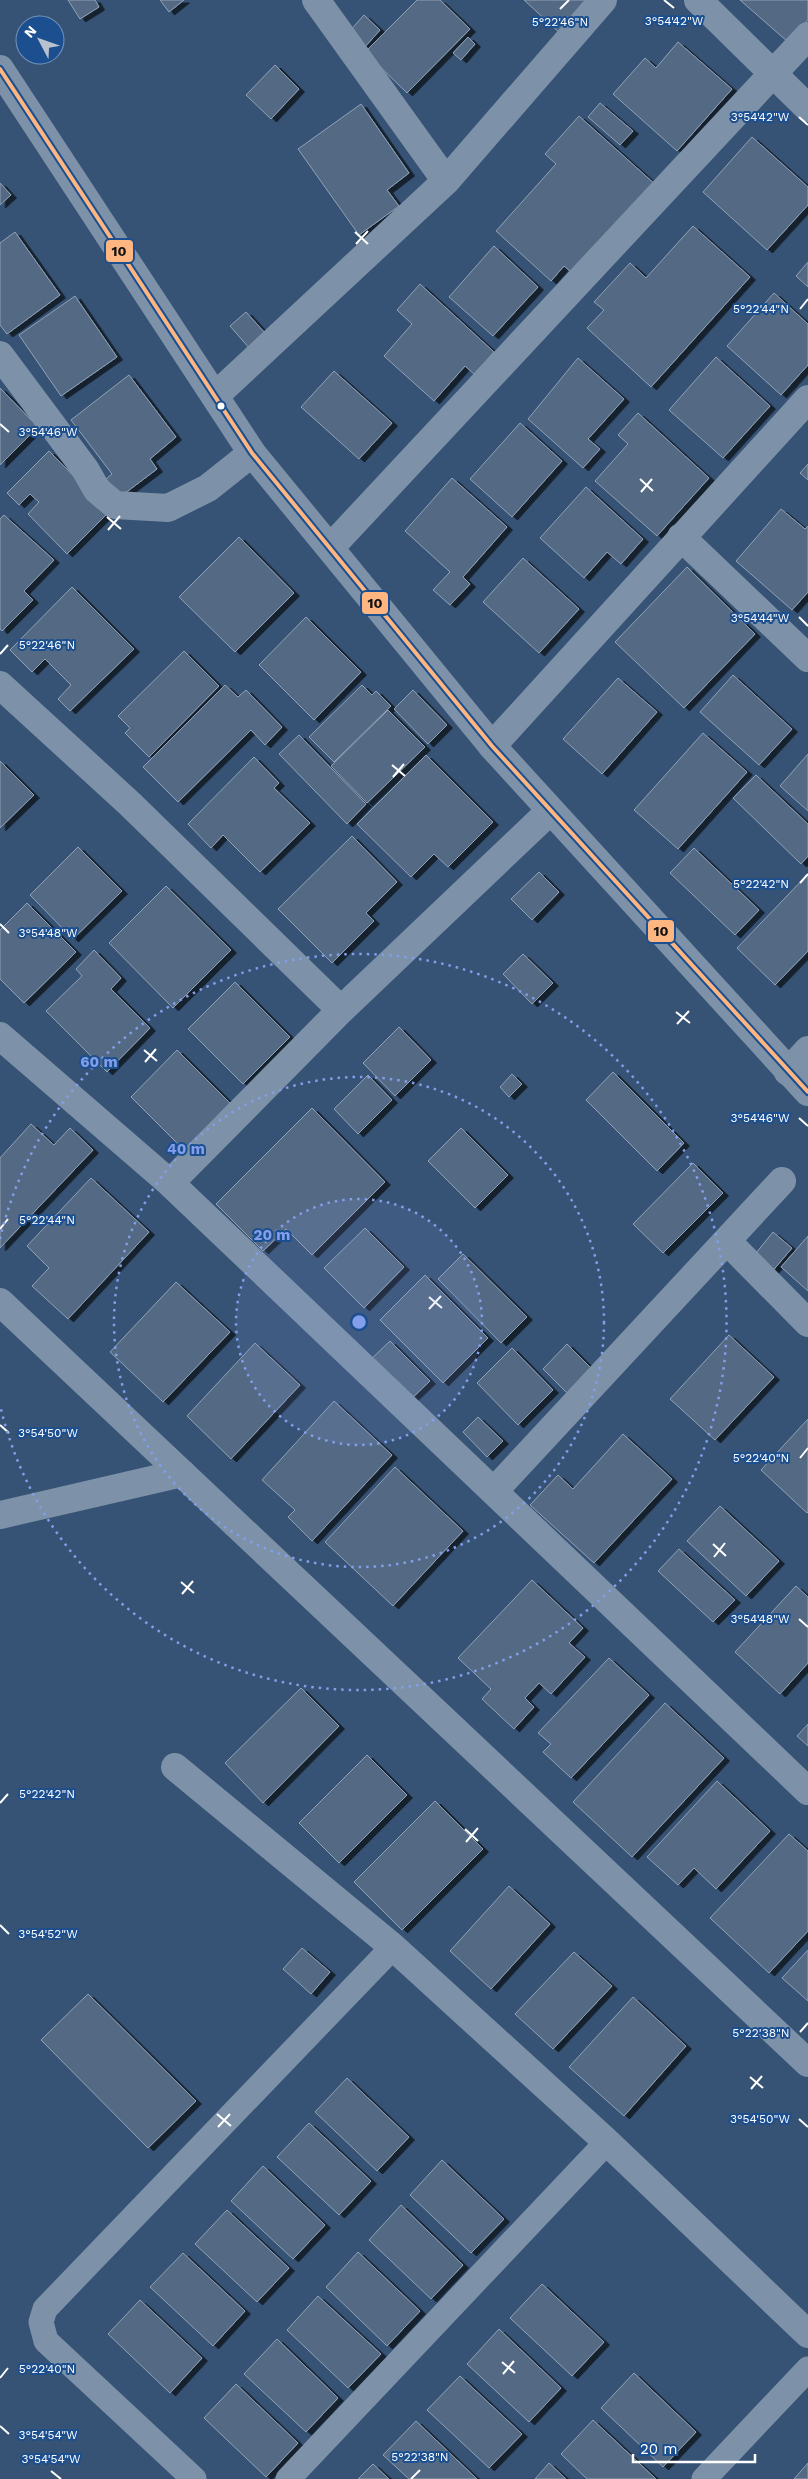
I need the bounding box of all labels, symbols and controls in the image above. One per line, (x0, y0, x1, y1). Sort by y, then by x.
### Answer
text: 3°54'42"W (645, 14, 704, 28)
north arrow (15, 15, 65, 65)
text: 5°22'46"N (532, 15, 588, 29)
text: N (21, 22, 40, 41)
text: 3°54'42"W (731, 110, 790, 124)
line badge: 10 (105, 239, 134, 263)
text: 10 (111, 243, 127, 259)
text: 5°22'44"N (733, 302, 789, 316)
unlabelled marker (216, 401, 226, 411)
text: 3°54'46"W (19, 425, 78, 439)
line badge: 10 (361, 591, 389, 615)
text: 10 (367, 595, 383, 611)
text: 3°54'44"W (731, 611, 790, 625)
text: 5°22'46"N (19, 638, 75, 652)
text: 5°22'42"N (733, 877, 789, 891)
line badge: 10 (647, 919, 675, 943)
text: 10 (653, 923, 669, 939)
text: 3°54'48"W (18, 926, 78, 940)
text: 60 m (80, 1053, 118, 1071)
text: 3°54'46"W (731, 1111, 790, 1125)
text: 40 m (167, 1140, 205, 1158)
text: 5°22'44"N (19, 1213, 75, 1227)
text: 20 m (253, 1226, 291, 1244)
centre of rings (350, 1313, 368, 1331)
text: 3°54'50"W (18, 1426, 78, 1440)
text: 5°22'40"N (733, 1451, 789, 1465)
text: 3°54'48"W (730, 1612, 790, 1626)
text: 5°22'42"N (19, 1787, 75, 1801)
text: 3°54'52"W (18, 1927, 78, 1941)
text: 5°22'38"N (732, 2026, 790, 2040)
text: 3°54'50"W (730, 2112, 790, 2126)
text: 5°22'40"N (19, 2362, 75, 2376)
text: 3°54'54"W (18, 2428, 78, 2442)
scale bar (633, 2432, 756, 2464)
text: 20 m (640, 2440, 678, 2458)
text: 5°22'38"N (391, 2450, 449, 2464)
text: 3°54'54"W (21, 2452, 81, 2466)

